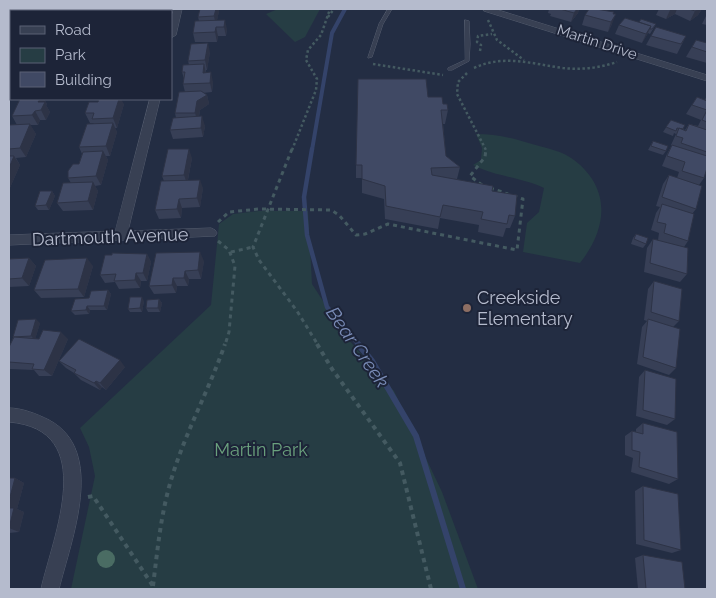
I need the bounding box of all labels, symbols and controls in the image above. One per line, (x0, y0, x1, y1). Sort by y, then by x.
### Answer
legend (10, 10, 172, 100)
text: Road (55, 21, 91, 39)
street label: Martin Drive (555, 21, 640, 63)
text: Park (55, 46, 86, 64)
text: Building (55, 71, 112, 89)
street label: Dartmouth Avenue (31, 223, 189, 250)
place label: Creekside Elementary (477, 287, 573, 329)
water label: Bear Creek (322, 302, 394, 392)
marker: Creekside Elementary (461, 302, 473, 314)
park label: Martin Park (214, 439, 308, 460)

